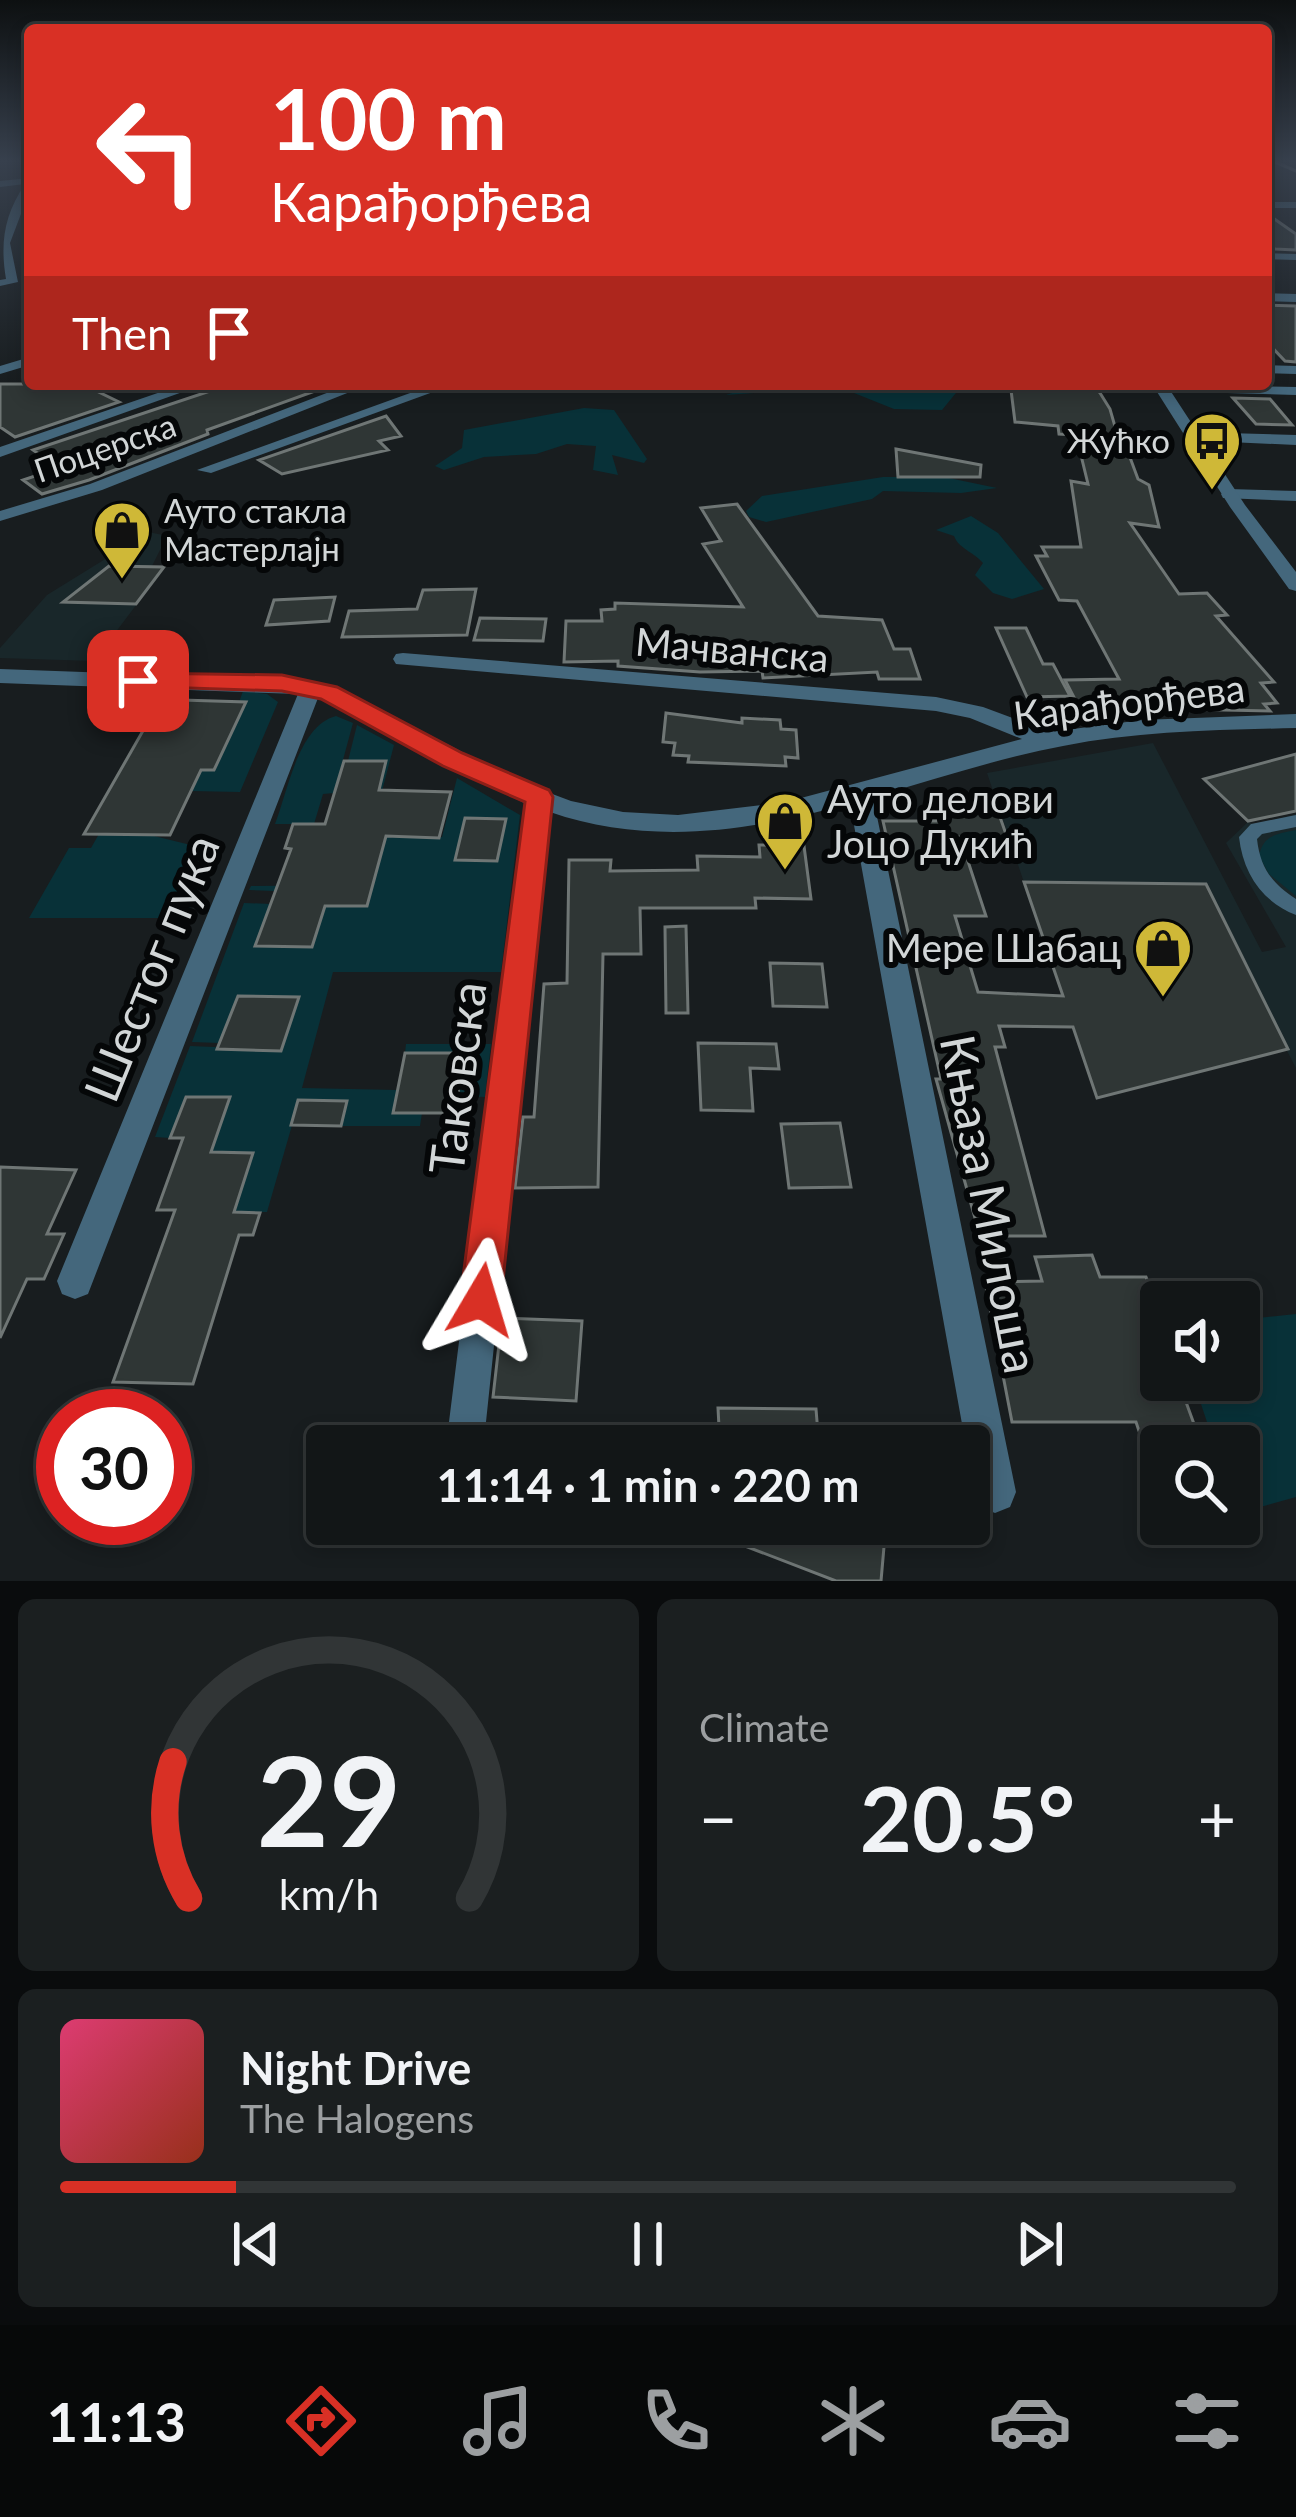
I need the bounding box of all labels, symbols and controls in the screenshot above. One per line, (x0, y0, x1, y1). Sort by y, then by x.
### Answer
text: 100 m (270, 67, 507, 168)
icon: left (72, 72, 228, 228)
text: Карађорђева (270, 169, 592, 234)
icon: arrive (196, 300, 262, 366)
text: Then (72, 306, 172, 360)
street label: Поцерска (29, 404, 181, 490)
bus stop icon: Жућко (1181, 410, 1243, 492)
place label: Жућко (1067, 420, 1170, 460)
place label: Ауто стакла Мастерлајн (164, 490, 347, 568)
shop icon: Ауто стакла Мастерлајн (91, 499, 153, 581)
street label: Мачванска (633, 618, 831, 680)
pin (87, 630, 189, 732)
icon: arrive (105, 648, 171, 714)
street label: Карађорђева (1011, 664, 1247, 738)
place label: Ауто делови Јоцо Дукић (827, 775, 1054, 866)
shop icon: Ауто делови Јоцо Дукић (754, 790, 816, 872)
street label: Шестог пука (71, 826, 230, 1109)
shop icon: Мере Шабац (1132, 917, 1194, 999)
place label: Мере Шабац (886, 924, 1121, 970)
street label: Таковска (416, 978, 497, 1177)
street label: Књаза Милоша (930, 1030, 1051, 1378)
position arrow (418, 1237, 544, 1363)
map controls (1140, 1281, 1260, 1545)
button: sound (1140, 1281, 1260, 1401)
speed limit sign: 30 (36, 1389, 192, 1545)
button: search (1140, 1425, 1260, 1545)
text: 11:14 · 1 min · 220 m (437, 1458, 859, 1512)
text: Climate (699, 1704, 829, 1750)
text: 29 (256, 1724, 401, 1874)
text: 20.5° (860, 1763, 1075, 1871)
text: − (699, 1778, 737, 1857)
text: + (1198, 1778, 1236, 1857)
text: km/h (278, 1868, 379, 1919)
text: Night Drive (240, 2041, 471, 2095)
text: The Halogens (240, 2095, 474, 2141)
icon: previous (223, 2211, 289, 2277)
icon: pause (615, 2211, 681, 2277)
icon: next (1007, 2211, 1073, 2277)
icon: directions (279, 2379, 363, 2463)
icon: music (456, 2379, 540, 2463)
icon: phone (634, 2379, 718, 2463)
icon: climate (811, 2379, 895, 2463)
icon: car (988, 2379, 1072, 2463)
icon: filters (1165, 2379, 1249, 2463)
text: 11:13 (47, 2389, 186, 2454)

